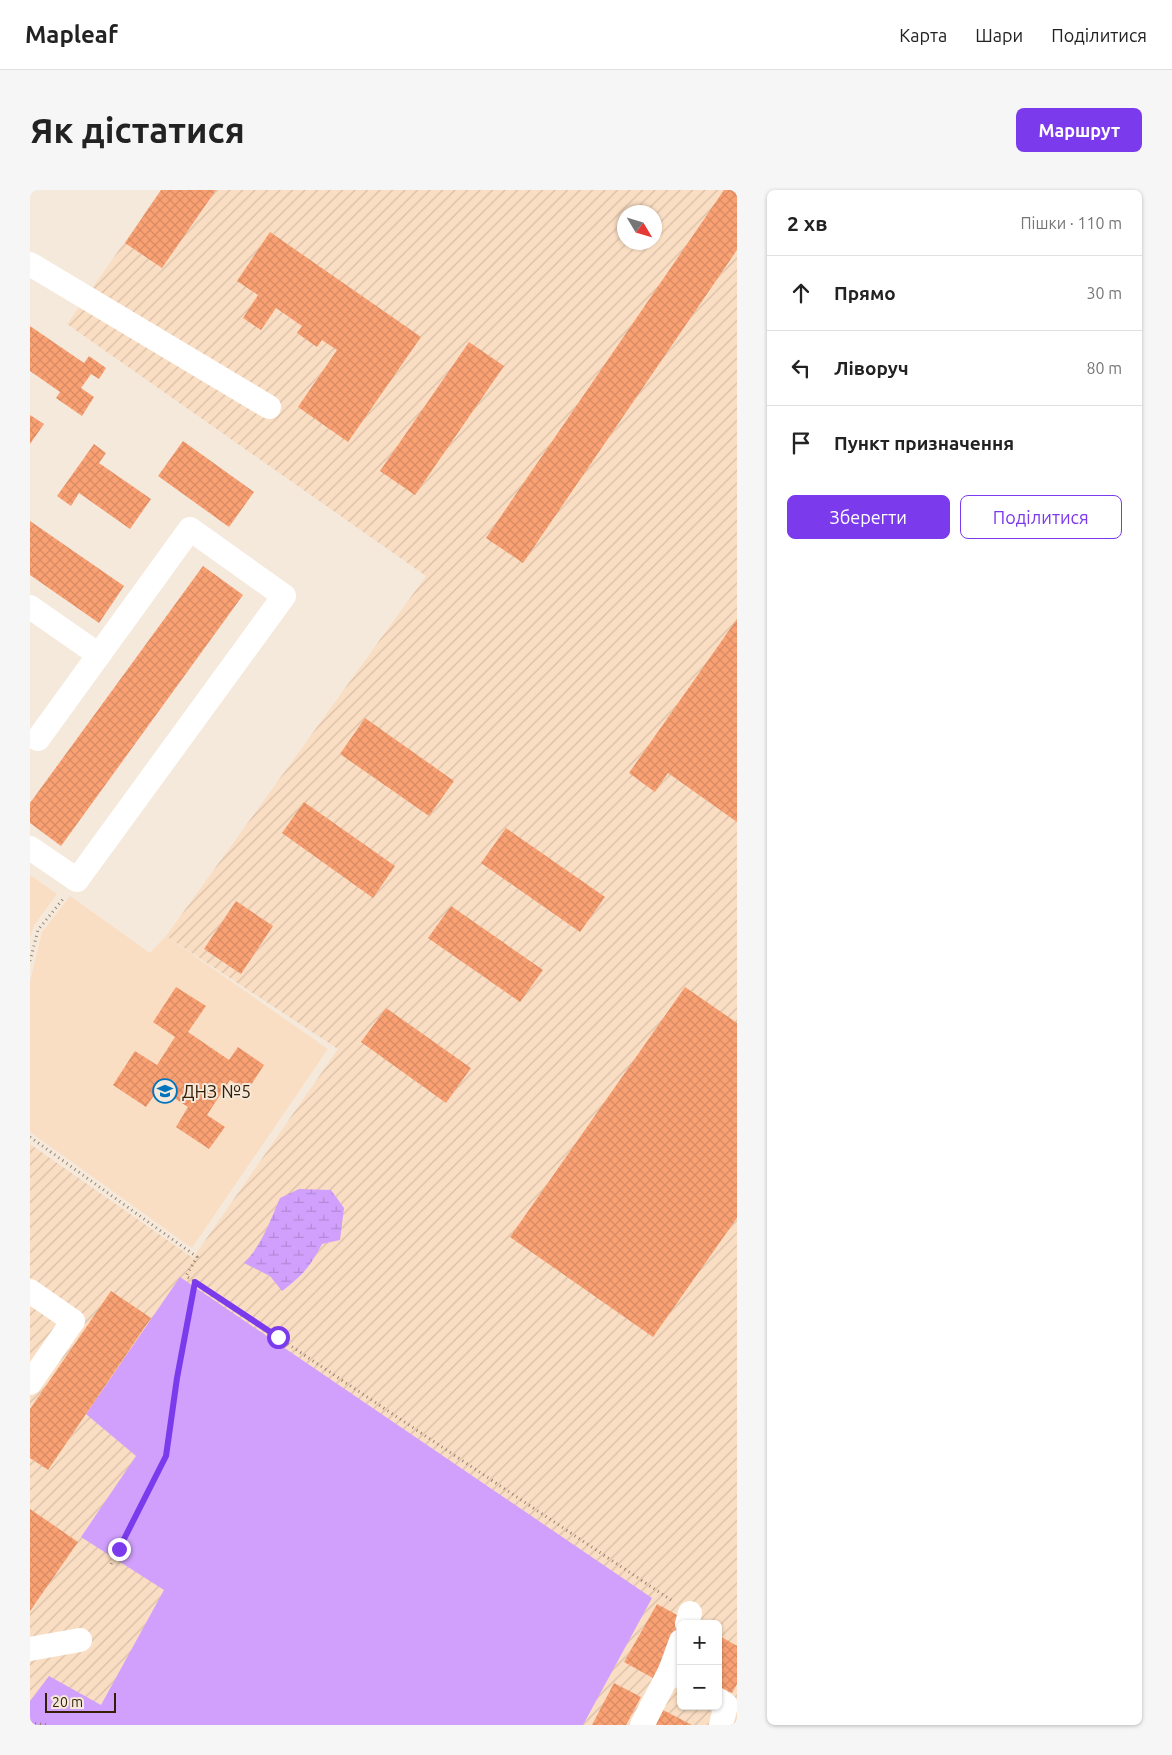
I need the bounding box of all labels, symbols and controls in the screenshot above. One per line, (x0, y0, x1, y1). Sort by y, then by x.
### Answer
text: Mapleaf (25, 21, 118, 48)
text: Карта (899, 25, 947, 45)
text: Шари (975, 25, 1023, 45)
text: Поділитися (1051, 25, 1147, 45)
button: Маршрут (1016, 108, 1142, 152)
text: Як дістатися (30, 110, 245, 150)
north arrow (617, 205, 662, 250)
text: 2 хв (787, 211, 828, 235)
text: Пішки · 110 m (1021, 214, 1122, 232)
icon: ahead (787, 279, 815, 307)
text: Прямо (834, 282, 896, 304)
text: 30 m (1086, 284, 1122, 302)
icon: left (787, 354, 815, 382)
text: Ліворуч (834, 357, 908, 379)
text: 80 m (1086, 359, 1122, 377)
icon: arrive (787, 429, 815, 457)
text: Пункт призначення (834, 432, 1014, 454)
button: Зберегти (787, 495, 950, 539)
button: Поділитися (960, 495, 1122, 539)
school or university icon: ДНЗ №5 (152, 1078, 178, 1104)
place label: ДНЗ №5 (182, 1081, 251, 1101)
route start (267, 1326, 290, 1349)
route end (108, 1538, 131, 1561)
map controls (677, 1620, 722, 1710)
button: + (677, 1620, 722, 1665)
button: − (677, 1665, 722, 1710)
scale bar (45, 1690, 116, 1713)
text: 20 m (52, 1694, 83, 1710)

